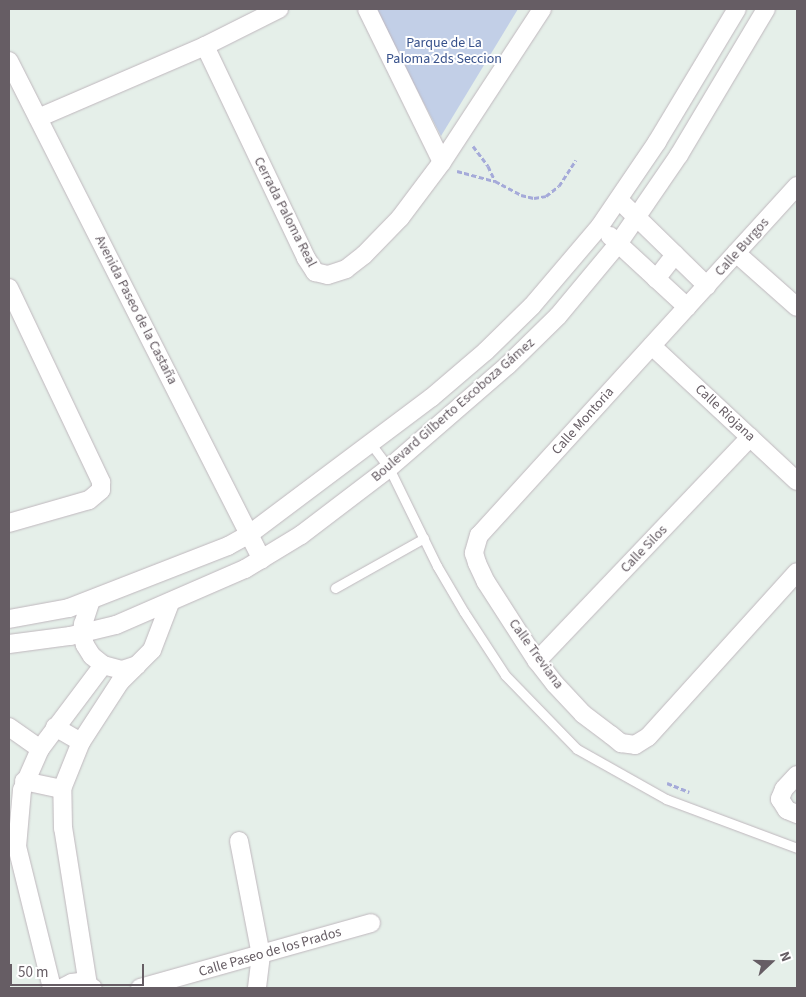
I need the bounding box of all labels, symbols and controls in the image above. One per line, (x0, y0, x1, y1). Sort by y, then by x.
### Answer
park label: Parque de La Paloma 2ds Seccion (386, 35, 502, 68)
street label: Cerrada Paloma Real (250, 154, 320, 270)
street label: Calle Burgos (711, 214, 773, 280)
street label: Avenida Paseo de la Castaña (91, 233, 181, 387)
street label: Boulevard Gilberto Escoboza Gámez (368, 335, 538, 485)
street label: Calle Riojana (691, 381, 759, 445)
street label: Calle Montoria (548, 384, 618, 458)
street label: Calle Silos (617, 522, 671, 576)
street label: Calle Treviana (505, 616, 567, 692)
street label: Calle Paseo de los Prados (197, 924, 343, 980)
north arrow (746, 937, 796, 987)
text: N (774, 949, 796, 965)
scale bar (12, 954, 146, 986)
text: 50 m (18, 962, 48, 983)

